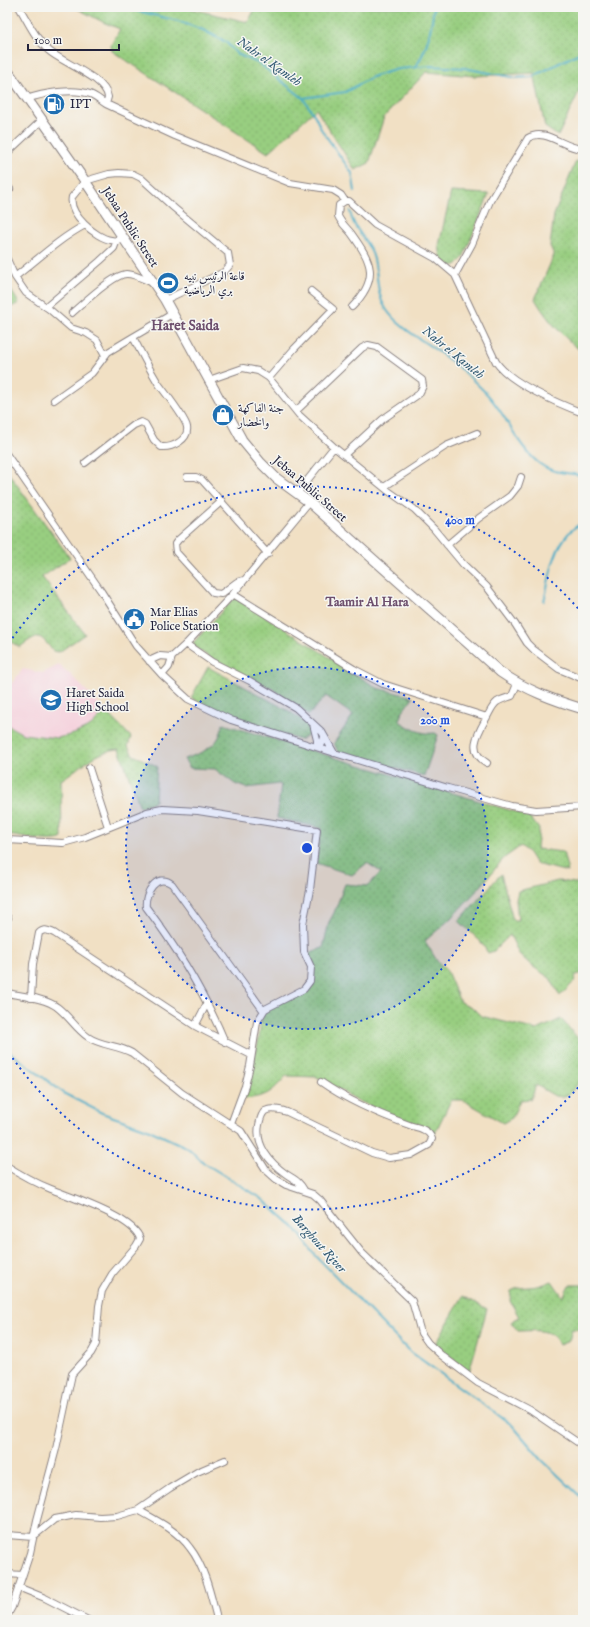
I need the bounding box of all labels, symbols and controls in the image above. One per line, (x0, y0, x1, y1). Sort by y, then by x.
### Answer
scale bar (28, 26, 119, 52)
text: 100 m (34, 33, 62, 48)
water label: Nahr el Kamleh (233, 33, 305, 91)
fuel station icon: IPT (41, 91, 67, 117)
place label: IPT (70, 97, 91, 112)
street label: Jebaa Public Street (96, 182, 162, 271)
place label: قاعة الرئيس نبيه بري الرياضية (184, 269, 245, 300)
sports icon: قاعة الرئيس نبيه بري الرياضية (155, 270, 181, 296)
district label: Haret Saida (151, 317, 220, 335)
water label: Nahr el Kamleh (418, 323, 488, 384)
place label: جنة الفاكهة والخضار (237, 401, 284, 430)
shop icon: جنة الفاكهة والخضار (210, 402, 236, 428)
street label: Jebaa Public Street (268, 451, 350, 526)
text: 400 m (445, 513, 476, 528)
district label: Taamir Al Hara (324, 594, 409, 611)
place label: Mar Elias Police Station (150, 605, 219, 634)
public building icon: Mar Elias Police Station (121, 606, 147, 632)
place label: Haret Saida High School (66, 686, 130, 715)
school or university icon: Haret Saida High School (38, 687, 64, 713)
text: 200 m (420, 713, 450, 728)
centre of rings (300, 841, 314, 855)
water label: Barghout River (287, 1211, 350, 1278)

